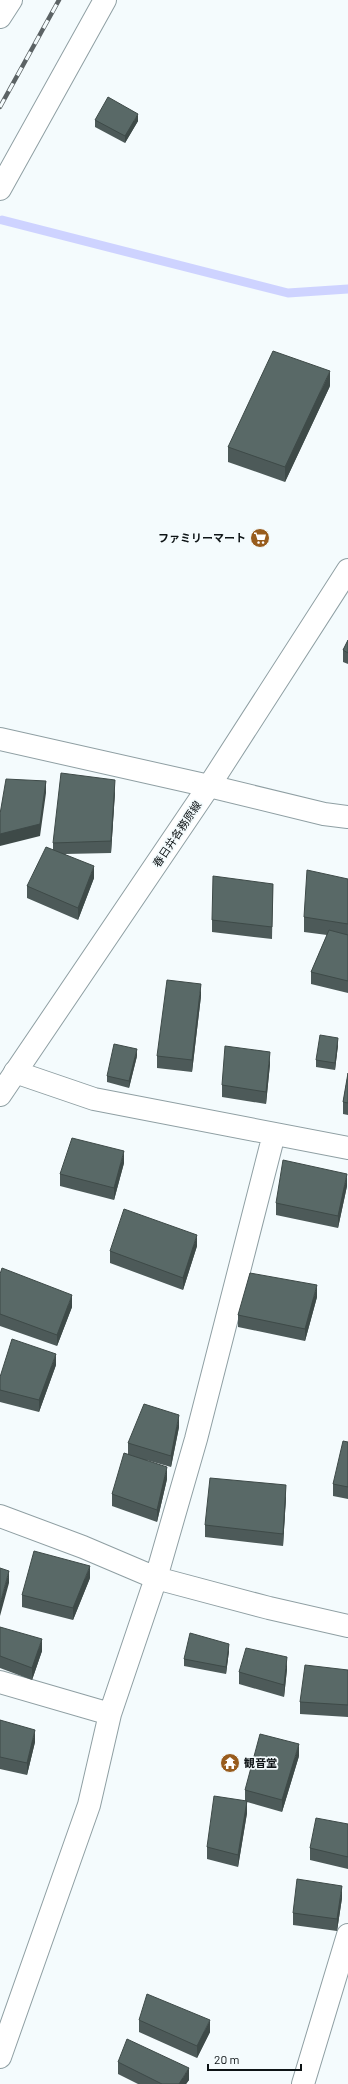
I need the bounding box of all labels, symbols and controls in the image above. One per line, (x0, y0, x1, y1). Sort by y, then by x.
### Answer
supermarket icon: ファミリーマート (249, 527, 271, 549)
place label: ファミリーマート (158, 531, 246, 544)
street label: 春日井各務原線 (150, 798, 204, 869)
temple icon: 観音堂 (219, 1752, 241, 1774)
place label: 観音堂 (244, 1756, 277, 1769)
scale bar (208, 2046, 301, 2072)
text: 20 m (214, 2052, 240, 2066)

